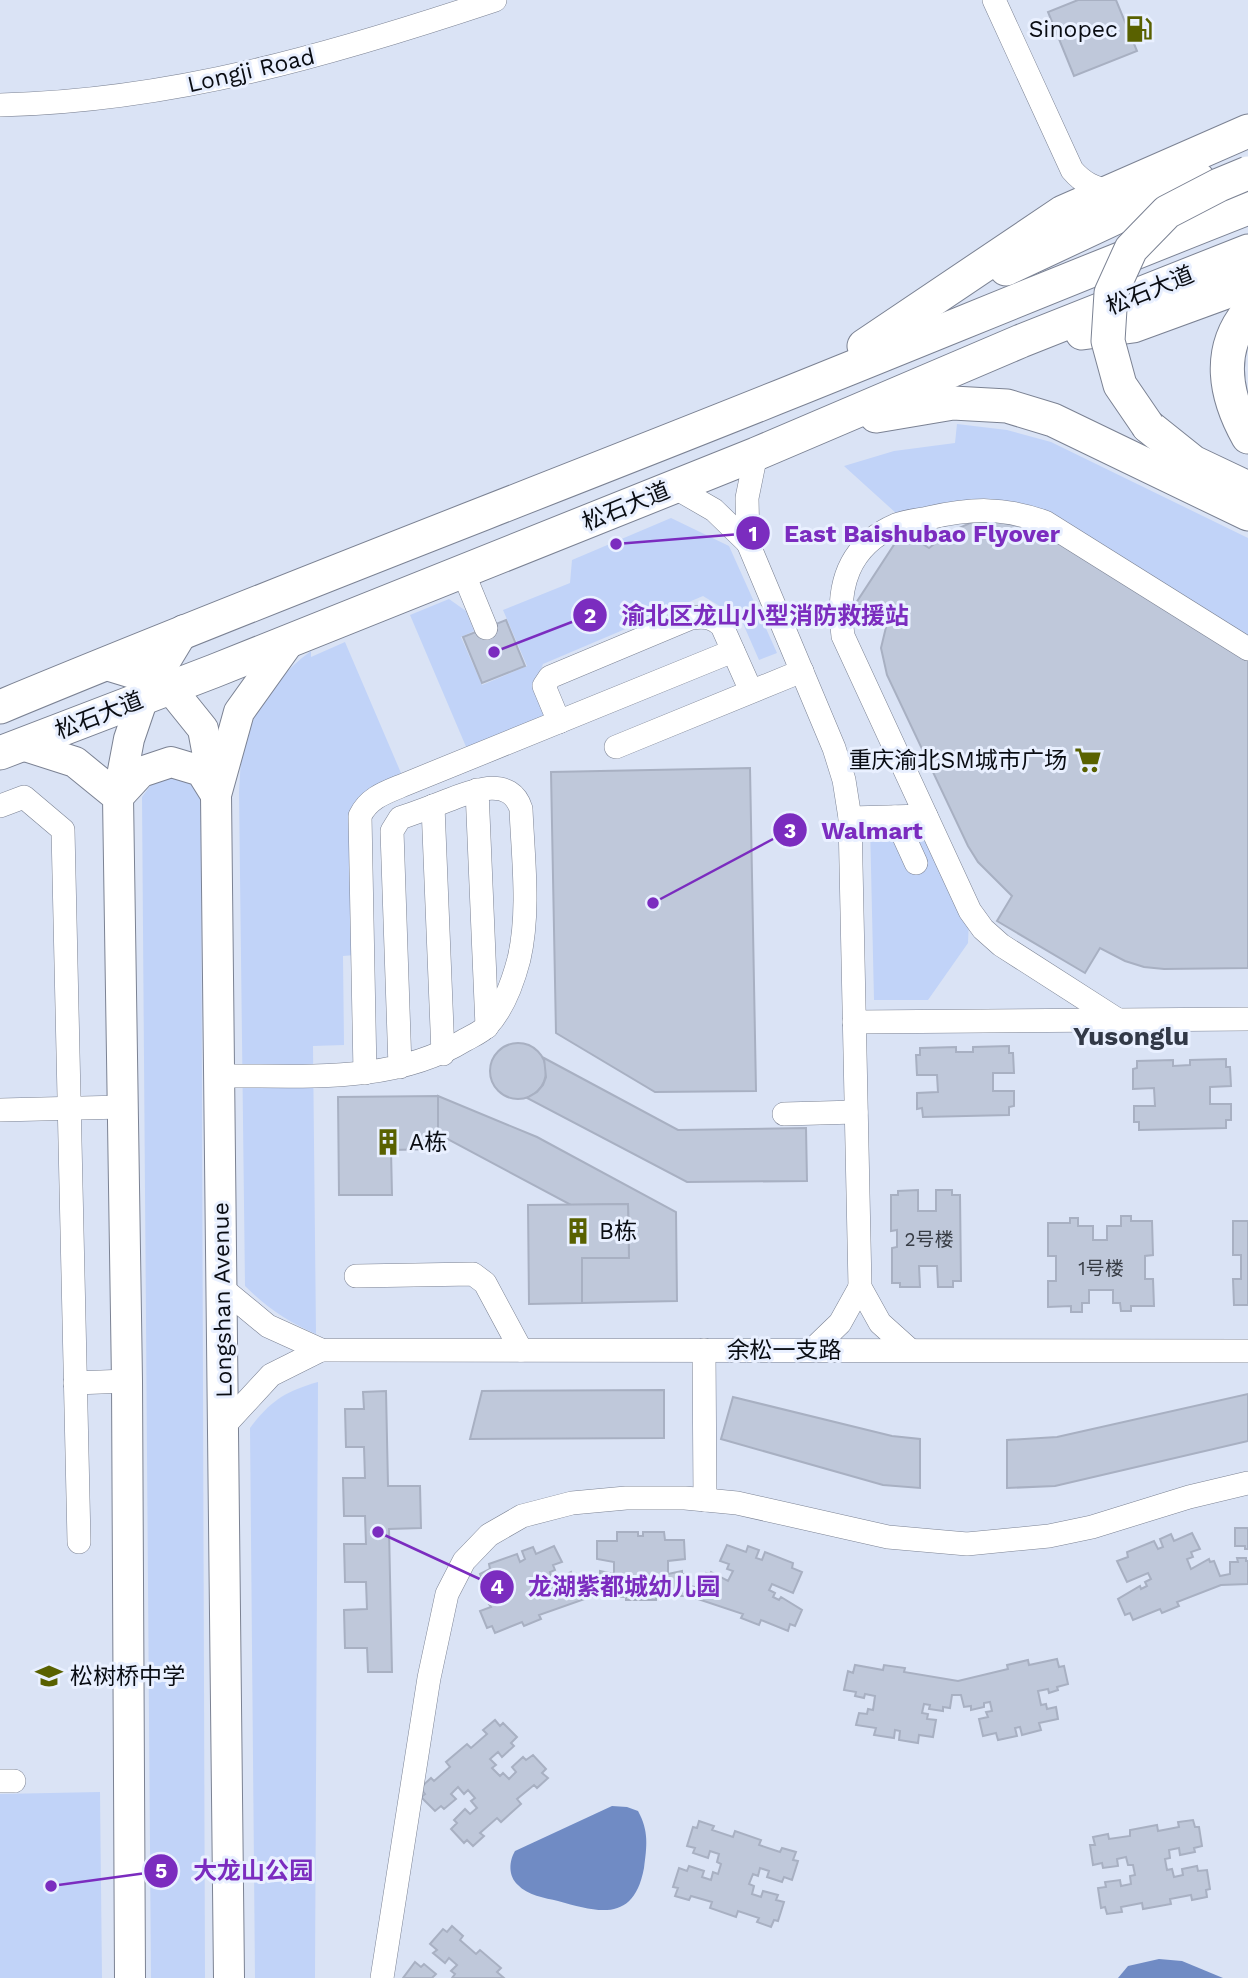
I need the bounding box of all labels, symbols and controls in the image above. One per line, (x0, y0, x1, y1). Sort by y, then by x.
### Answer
fuel station icon: Sinopec (1124, 14, 1154, 44)
place label: Sinopec (1029, 16, 1118, 43)
street label: Longji Road (185, 43, 317, 98)
street label: 松石大道 (1102, 261, 1198, 320)
street label: 松石大道 (578, 477, 674, 536)
callout: East Baishubao Flyover (735, 511, 1074, 556)
text: East Baishubao Flyover (784, 520, 1061, 548)
text: 1 (748, 521, 758, 546)
callout: 渝北区龙山小型消防救援站 (572, 593, 923, 638)
text: 渝北区龙山小型消防救援站 (621, 602, 909, 630)
text: 2 (584, 603, 596, 628)
street label: 松石大道 (51, 686, 147, 745)
supermarket icon: 重庆渝北SM城市广场 (1073, 745, 1103, 775)
place label: 重庆渝北SM城市广场 (849, 747, 1067, 774)
callout: Walmart (773, 808, 937, 853)
text: Walmart (821, 817, 923, 845)
text: 3 (784, 818, 796, 843)
district label: Yusonglu (1073, 1021, 1189, 1051)
building icon: A栋 (373, 1127, 403, 1157)
place label: A栋 (409, 1129, 447, 1156)
street label: Longshan Avenue (207, 1202, 238, 1398)
building icon: B栋 (563, 1216, 593, 1246)
place label: B栋 (599, 1218, 637, 1245)
house number: 2号楼 (904, 1228, 954, 1251)
house number: 1号楼 (1078, 1257, 1124, 1280)
street label: 余松一支路 (727, 1337, 842, 1364)
callout: 龙湖紫都城幼儿园 (479, 1564, 734, 1609)
text: 龙湖紫都城幼儿园 (528, 1573, 720, 1601)
text: 4 (490, 1574, 504, 1599)
school or university icon: 松树桥中学 (34, 1661, 64, 1691)
place label: 松树桥中学 (70, 1663, 185, 1690)
callout: 大龙山公园 (144, 1848, 327, 1893)
text: 大龙山公园 (193, 1857, 313, 1885)
text: 5 (155, 1858, 167, 1883)

